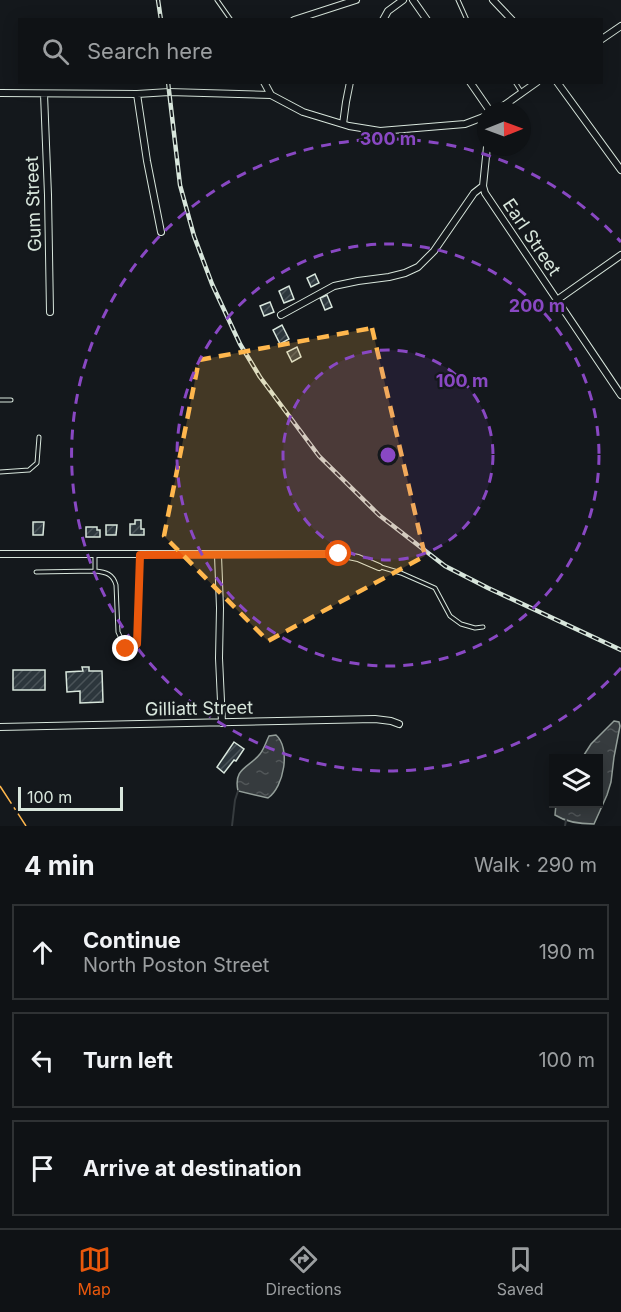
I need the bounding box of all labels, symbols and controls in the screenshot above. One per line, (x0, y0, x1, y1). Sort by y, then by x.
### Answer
search box (18, 18, 603, 84)
icon: search (39, 35, 72, 68)
text: Search here (87, 38, 213, 64)
north arrow (477, 102, 531, 156)
text: 300 m (360, 128, 416, 149)
street label: Gum Street (21, 156, 45, 252)
street label: Earl Street (499, 195, 565, 280)
text: 200 m (509, 295, 565, 316)
text: 100 m (436, 370, 488, 391)
centre of rings (378, 445, 398, 465)
route start (325, 540, 351, 566)
route end (112, 635, 138, 661)
street label: Gilliatt Street (145, 697, 253, 719)
map controls (549, 754, 603, 808)
button: layers (549, 754, 603, 808)
scale bar (18, 784, 123, 812)
text: 100 m (27, 787, 72, 807)
text: 4 min (24, 850, 95, 881)
text: Walk · 290 m (474, 853, 597, 877)
text: Continue (83, 927, 181, 953)
icon: ahead (26, 936, 59, 969)
text: 190 m (539, 940, 595, 964)
text: North Poston Street (83, 953, 269, 977)
icon: left (26, 1044, 59, 1077)
text: Turn left (83, 1047, 173, 1073)
text: 100 m (538, 1048, 595, 1072)
icon: arrive (26, 1152, 59, 1185)
text: Arrive at destination (83, 1155, 302, 1181)
tab: Map (77, 1243, 111, 1299)
tab: Directions (266, 1243, 342, 1299)
tab: Saved (497, 1243, 544, 1299)

